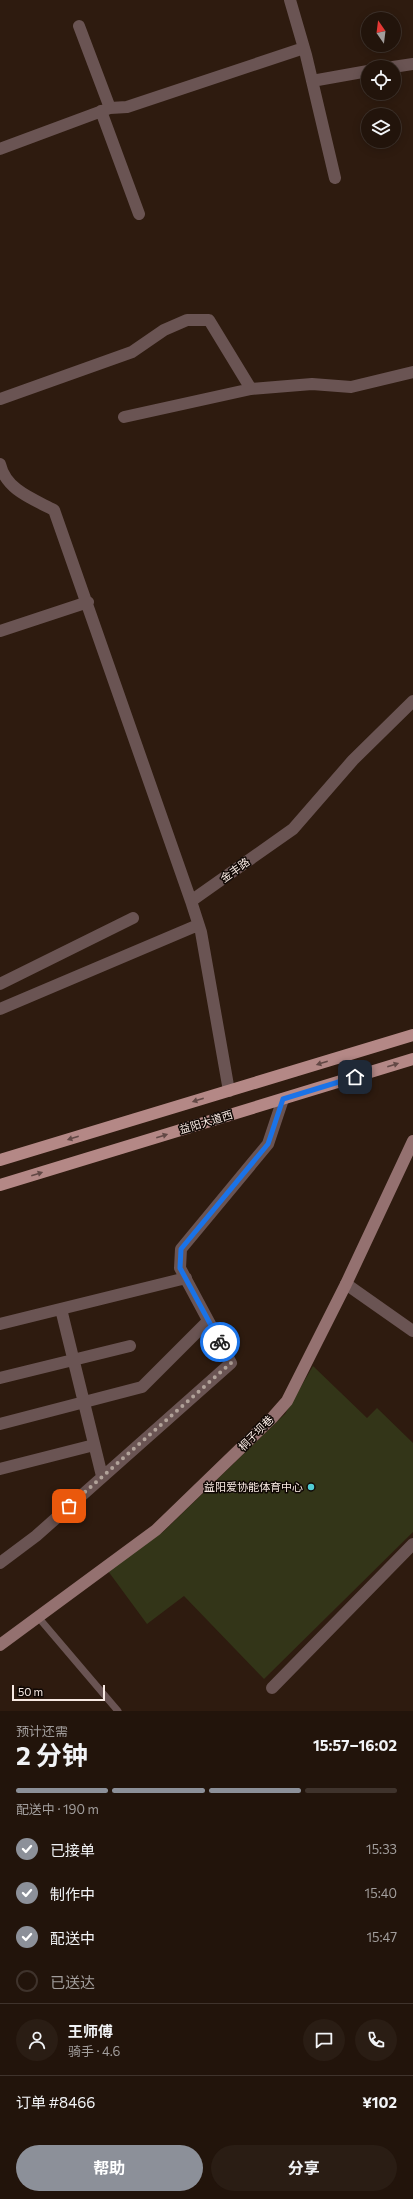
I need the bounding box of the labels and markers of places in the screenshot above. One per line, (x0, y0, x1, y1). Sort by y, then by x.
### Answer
pin (338, 1060, 372, 1094)
place label: 益阳爱协能体育中心 (204, 1480, 303, 1493)
marker: 益阳爱协能体育中心 (306, 1482, 316, 1492)
pin (52, 1489, 86, 1523)

